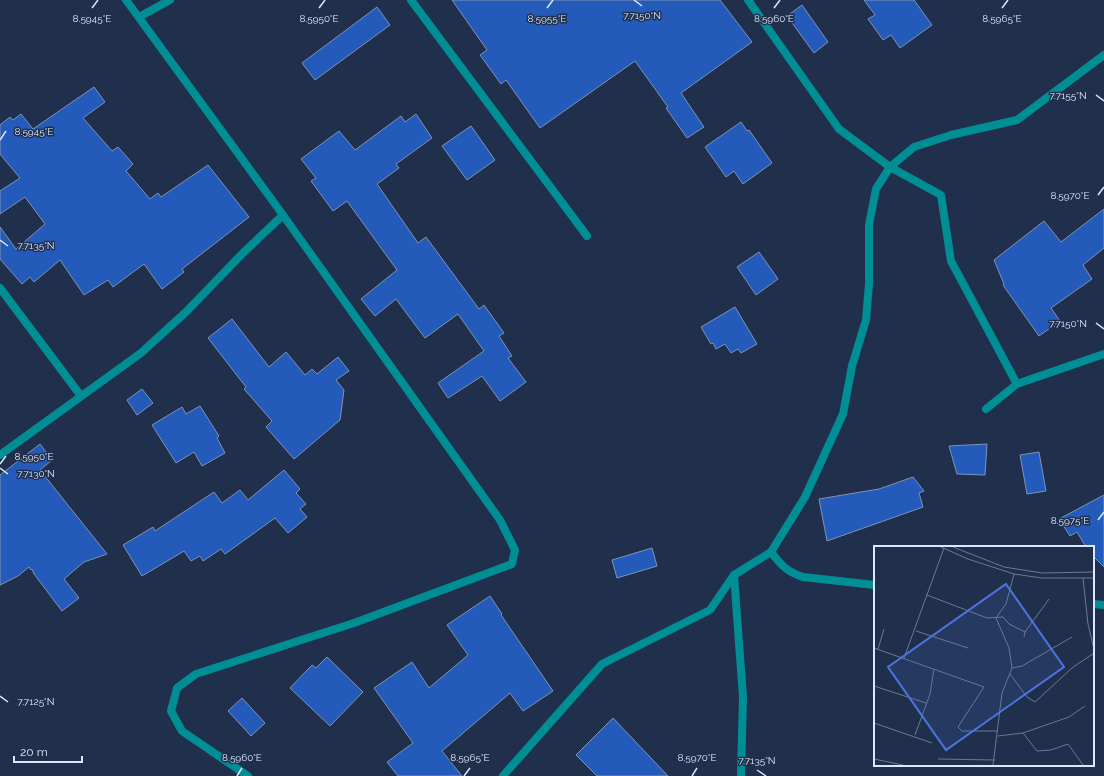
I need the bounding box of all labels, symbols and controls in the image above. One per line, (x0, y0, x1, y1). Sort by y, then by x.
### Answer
text: 7.7150°N (623, 10, 661, 21)
text: 8.5945°E (73, 13, 111, 24)
text: 8.5950°E (299, 13, 339, 24)
text: 8.5955°E (528, 13, 566, 24)
text: 8.5960°E (754, 13, 794, 24)
text: 8.5965°E (982, 13, 1022, 24)
text: 7.7155°N (1049, 90, 1087, 101)
text: 8.5945°E (15, 126, 53, 137)
text: 8.5970°E (1050, 190, 1090, 201)
text: 7.7135°N (17, 240, 55, 251)
text: 7.7150°N (1049, 318, 1087, 329)
text: 8.5950°E (14, 451, 54, 462)
text: 7.7130°N (17, 468, 55, 479)
text: 8.5975°E (1051, 515, 1089, 526)
inset map (874, 546, 1094, 766)
text: 7.7125°N (17, 696, 55, 707)
scale bar (14, 738, 82, 764)
text: 20 m (20, 745, 48, 759)
text: 8.5960°E (222, 752, 262, 763)
text: 8.5965°E (450, 752, 490, 763)
text: 8.5970°E (677, 752, 717, 763)
text: 7.7135°N (738, 755, 776, 766)

